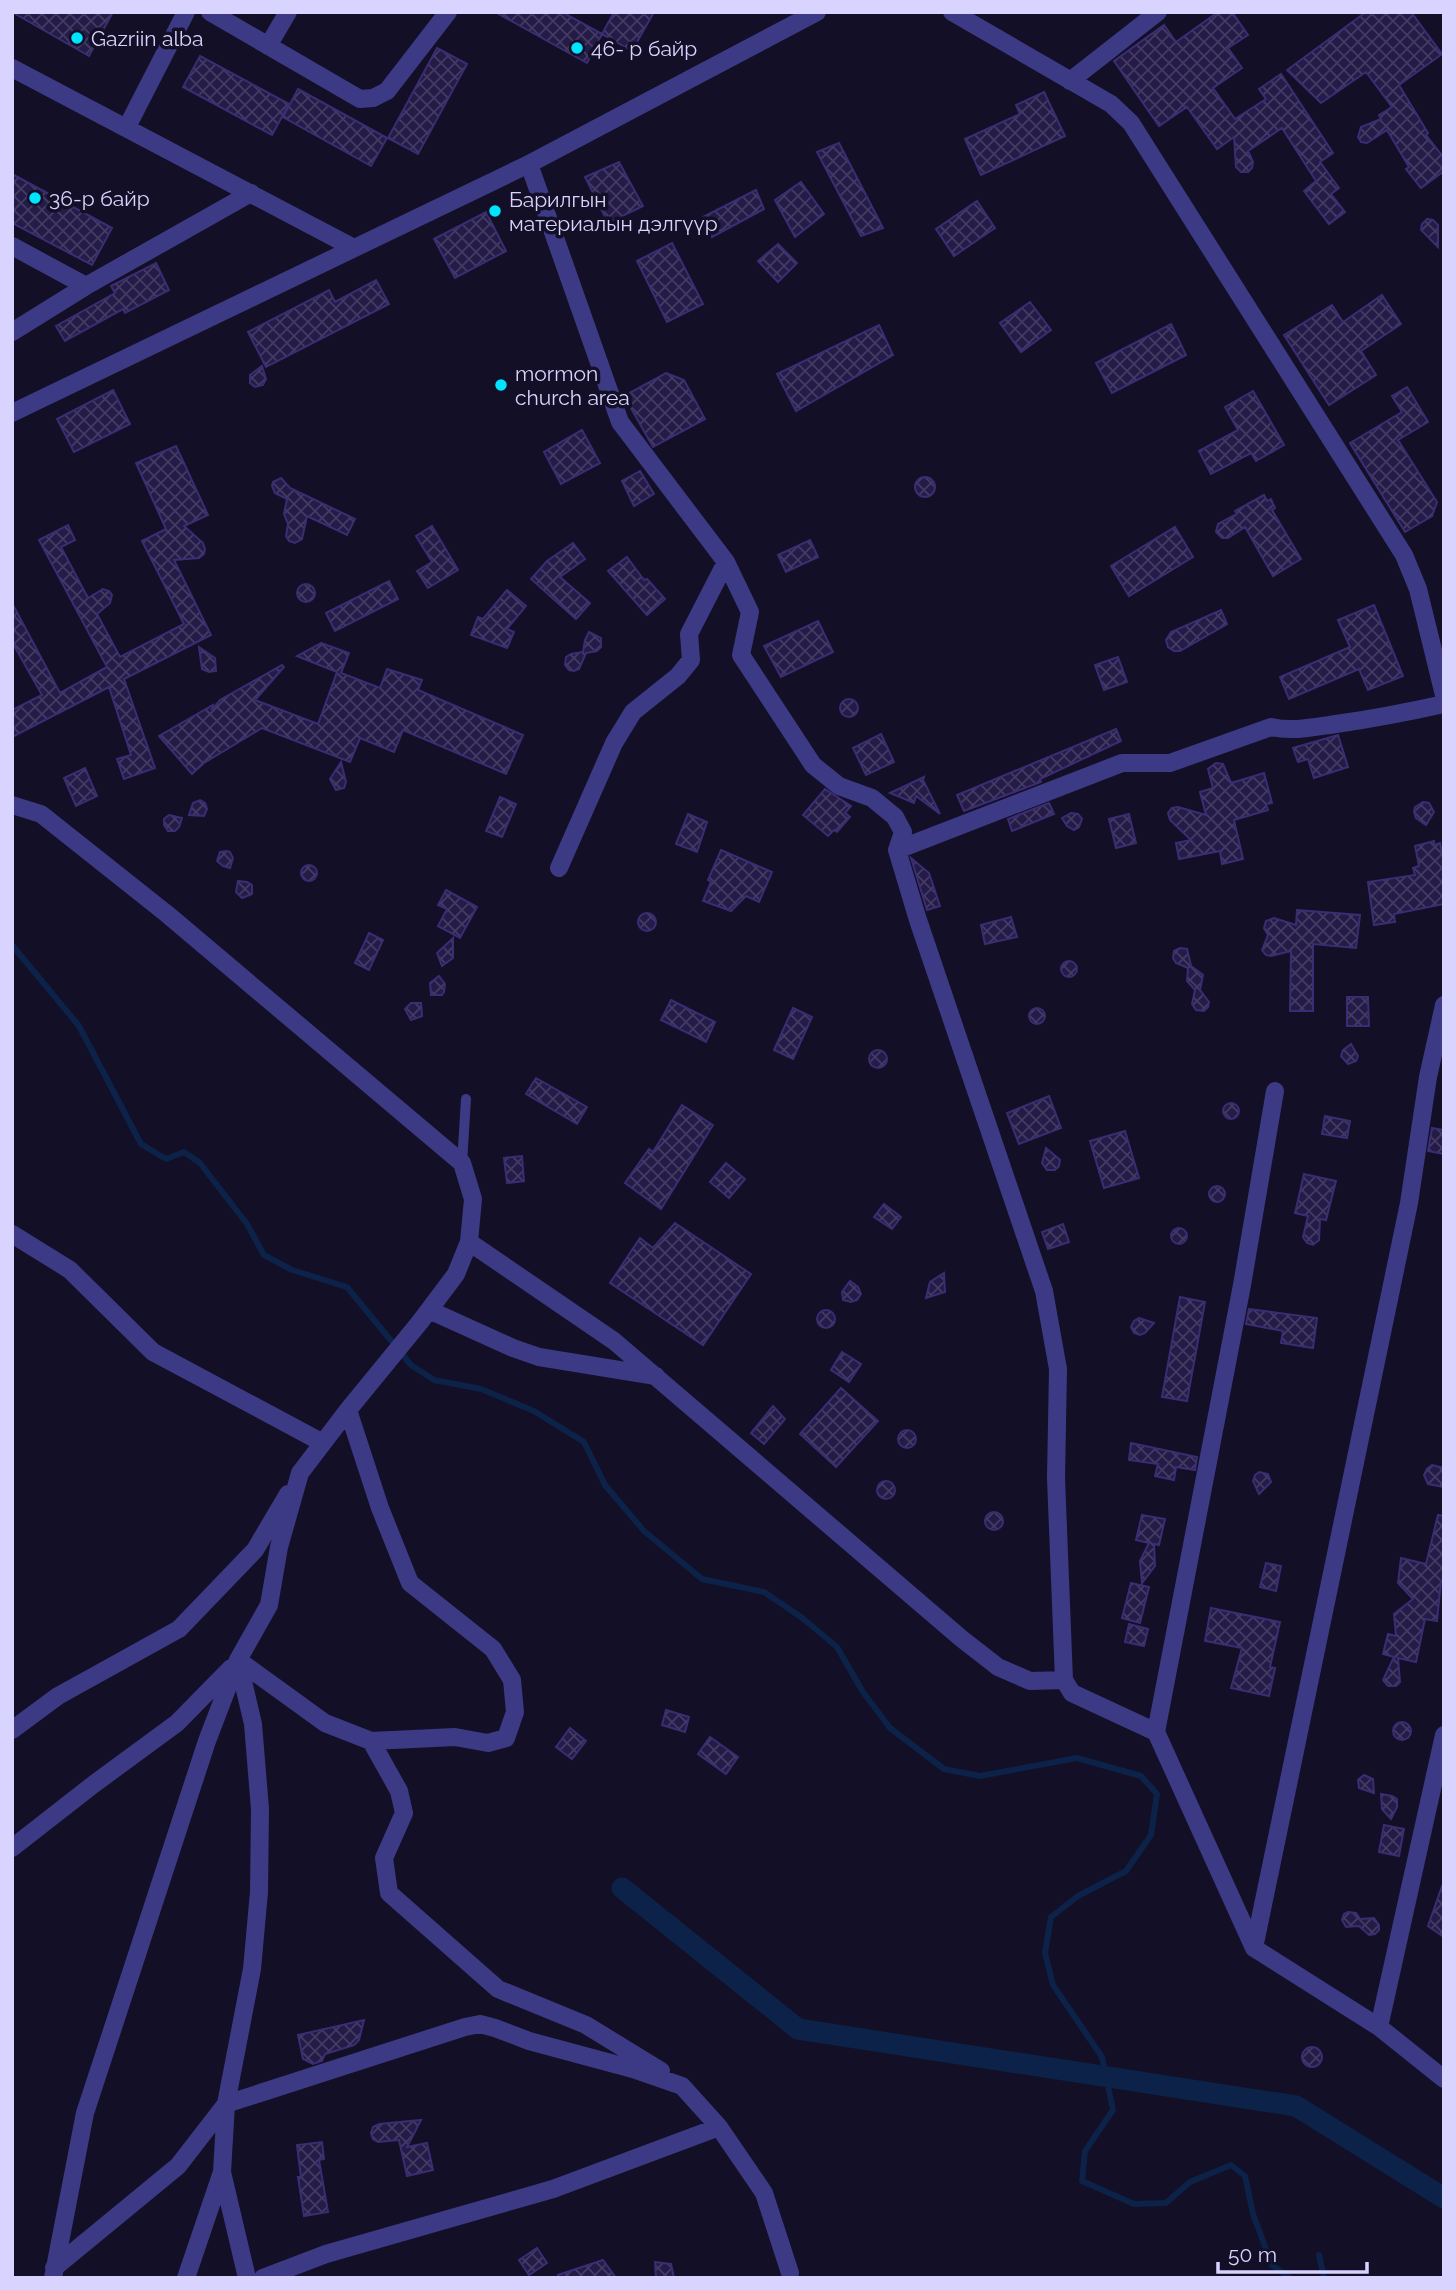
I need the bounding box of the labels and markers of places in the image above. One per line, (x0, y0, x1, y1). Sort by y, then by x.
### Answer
place label: Gazriin alba (91, 26, 204, 51)
marker: Gazriin alba (69, 30, 85, 46)
place label: 46- р байр (591, 36, 697, 61)
marker: 46- р байр (569, 40, 585, 56)
place label: 36-р байр (49, 186, 150, 211)
place label: Барилгын материалын дэлгүүр (509, 187, 718, 236)
marker: 36-р байр (27, 190, 43, 206)
marker: Барилгын материалын дэлгүүр (487, 203, 503, 219)
place label: mormon church area (515, 361, 630, 410)
marker: mormon church area (493, 377, 509, 393)

